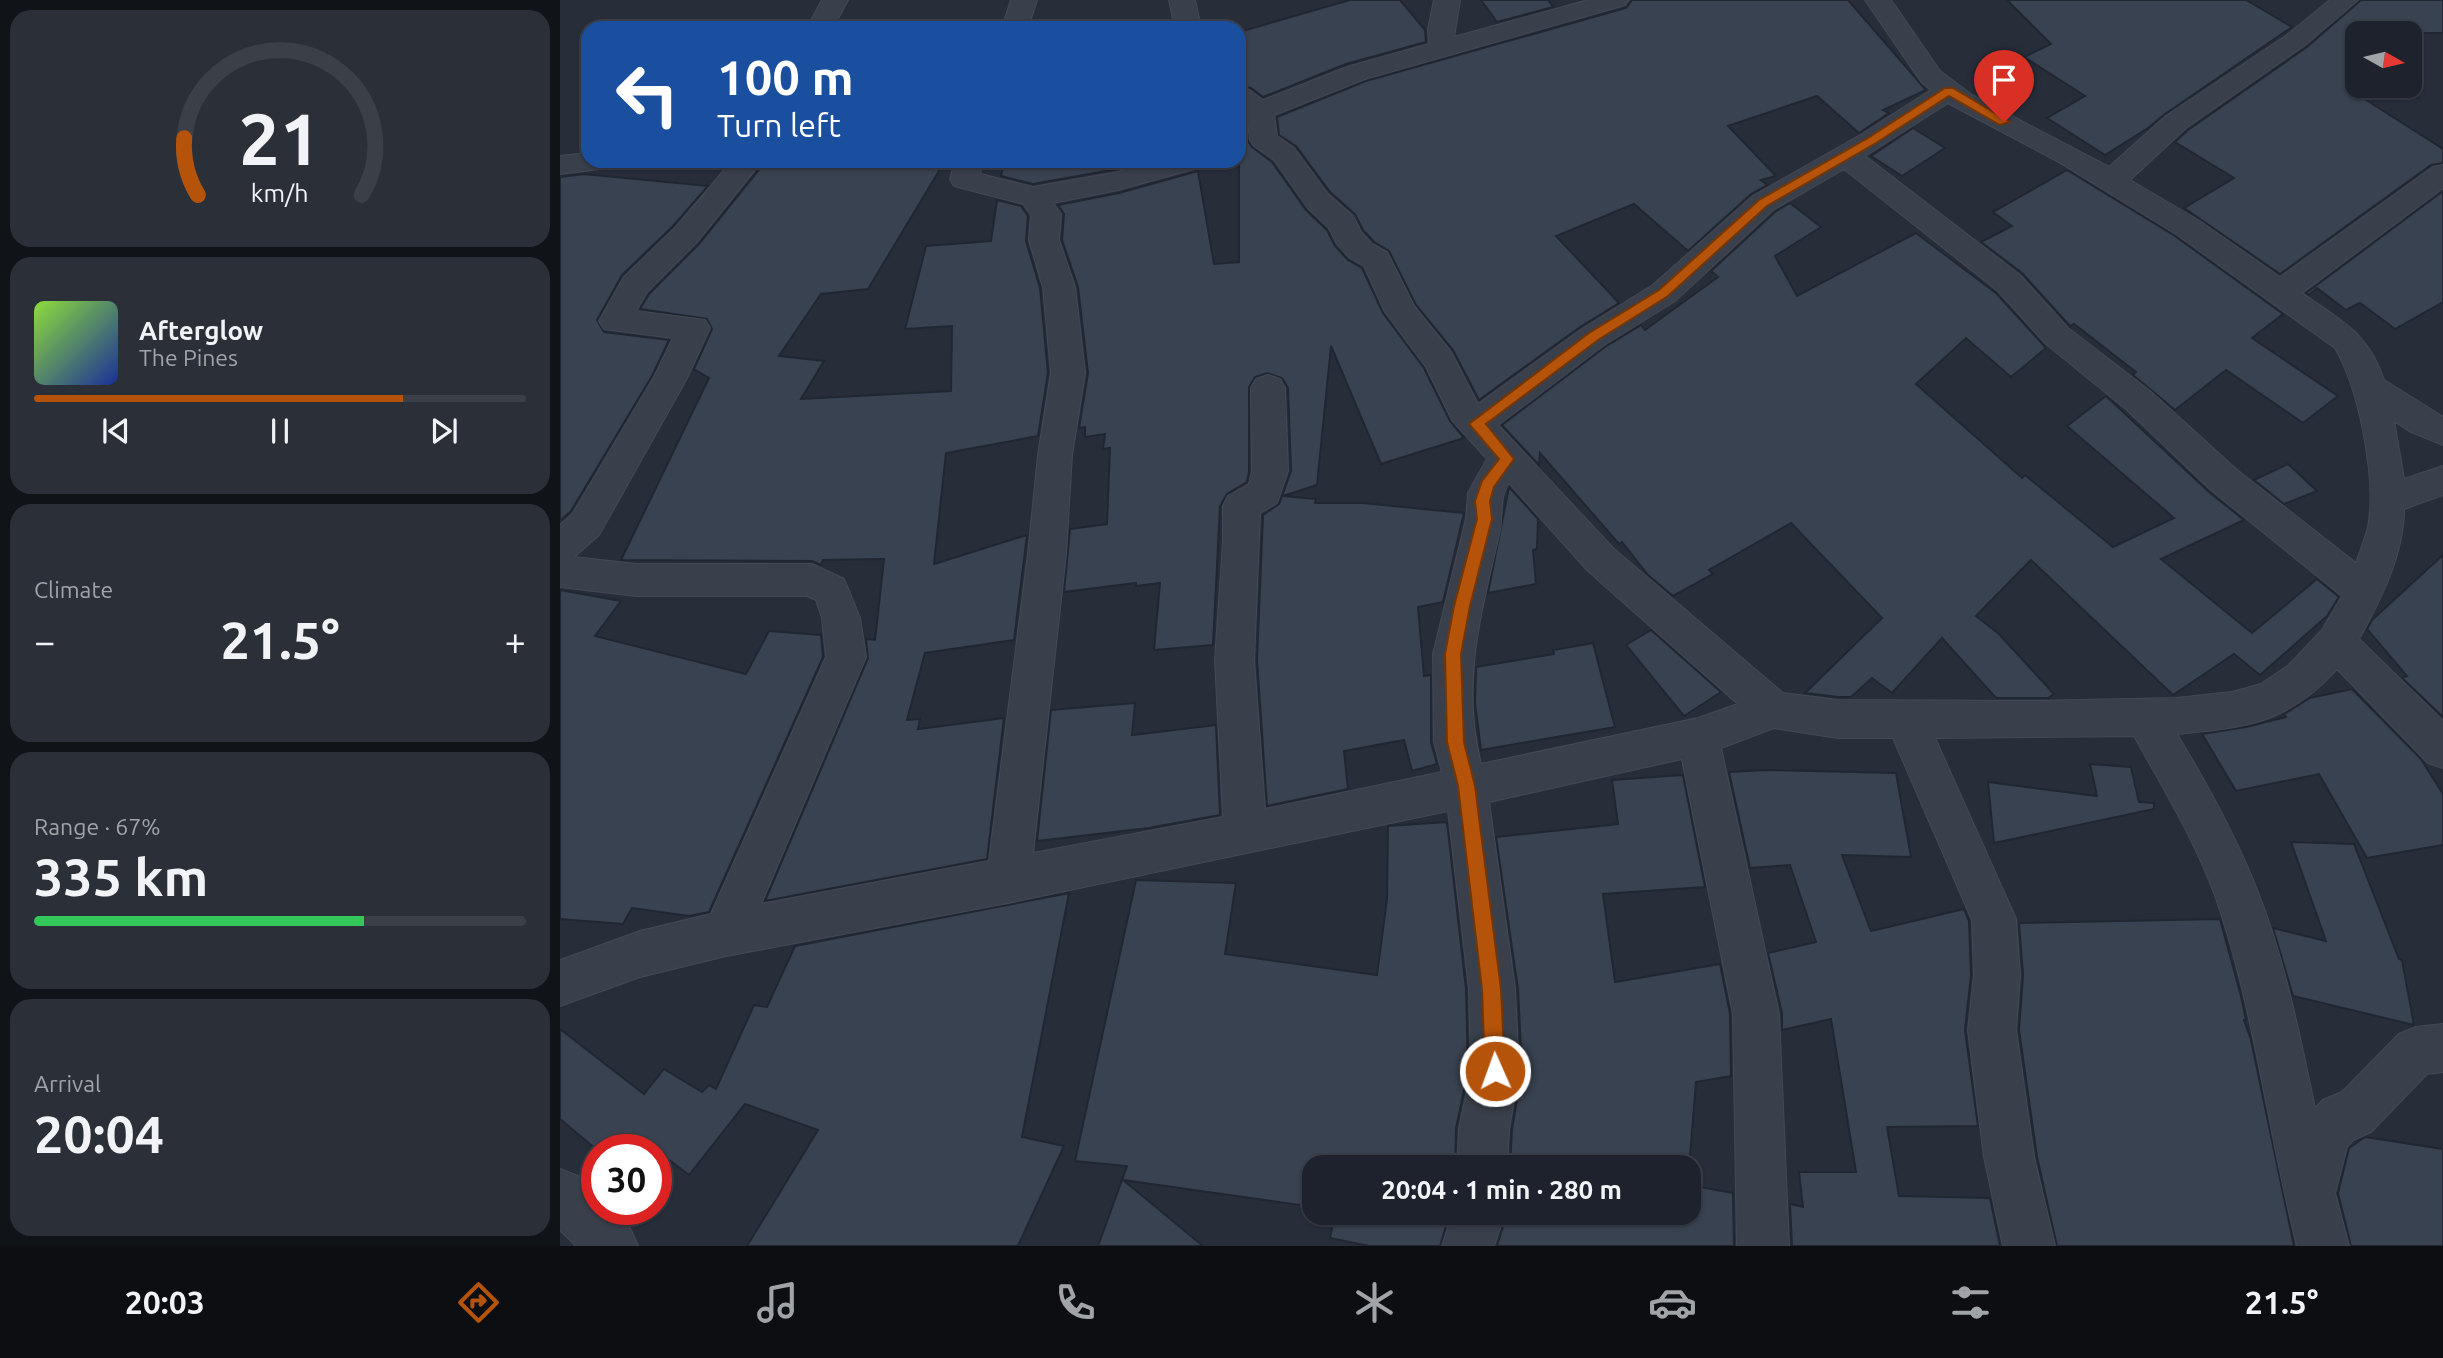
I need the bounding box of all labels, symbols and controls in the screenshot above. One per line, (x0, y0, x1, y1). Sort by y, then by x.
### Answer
north arrow (2345, 21, 2422, 98)
map controls (2345, 21, 2422, 98)
icon: left (602, 49, 693, 140)
text: 100 m (717, 49, 854, 104)
pin (1974, 50, 2034, 122)
icon: arrive (1985, 61, 2023, 99)
text: 21 (239, 97, 321, 179)
text: Turn left (717, 107, 841, 143)
text: km/h (251, 178, 309, 206)
text: Afterglow (139, 316, 263, 345)
text: The Pines (139, 345, 238, 370)
icon: previous (97, 412, 135, 450)
icon: pause (261, 412, 299, 450)
icon: next (425, 412, 463, 450)
text: Climate (34, 577, 113, 602)
text: 21.5° (220, 611, 340, 669)
text: − (34, 620, 55, 662)
text: + (505, 620, 526, 662)
text: Range · 67% (34, 814, 161, 839)
text: 335 km (34, 848, 208, 906)
position arrow (1458, 1034, 1532, 1108)
text: Arrival (34, 1071, 101, 1096)
text: 20:04 (34, 1105, 164, 1163)
speed limit sign: 30 (581, 1134, 672, 1225)
text: 20:04 · 1 min · 280 m (1381, 1175, 1622, 1204)
icon: directions (454, 1278, 503, 1327)
icon: music (753, 1278, 802, 1327)
icon: phone (1051, 1278, 1100, 1327)
icon: climate (1350, 1278, 1399, 1327)
icon: car (1648, 1278, 1697, 1327)
icon: filters (1946, 1278, 1995, 1327)
text: 20:03 (125, 1284, 205, 1320)
text: 21.5° (2245, 1284, 2318, 1320)

